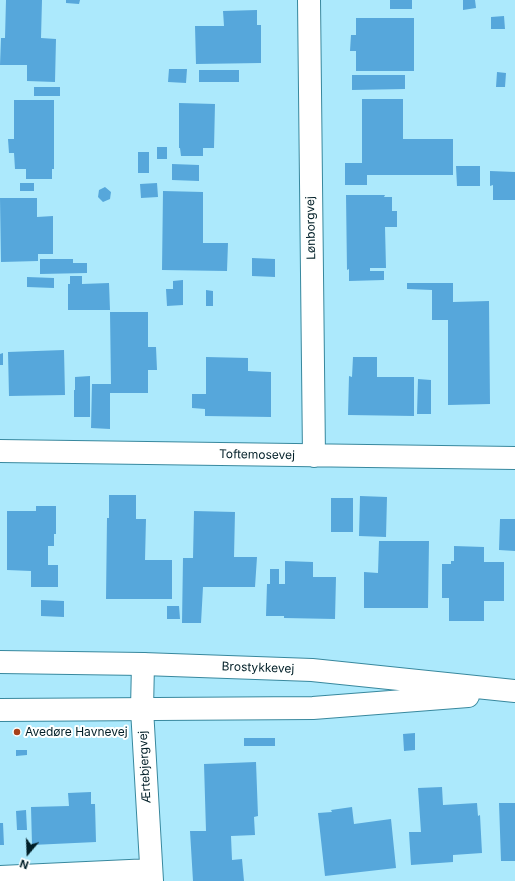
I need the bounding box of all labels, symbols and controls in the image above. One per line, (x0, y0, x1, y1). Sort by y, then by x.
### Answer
street label: Lønborgvej (303, 196, 319, 260)
street label: Toftemosevej (219, 447, 295, 463)
street label: Brostykkevej (221, 660, 295, 676)
place label: Avedøre Havnevej (25, 725, 128, 739)
marker: Avedøre Havnevej (12, 727, 22, 737)
street label: Ærtebjergvej (136, 730, 154, 804)
north arrow (8, 833, 48, 873)
text: N (18, 856, 30, 872)

